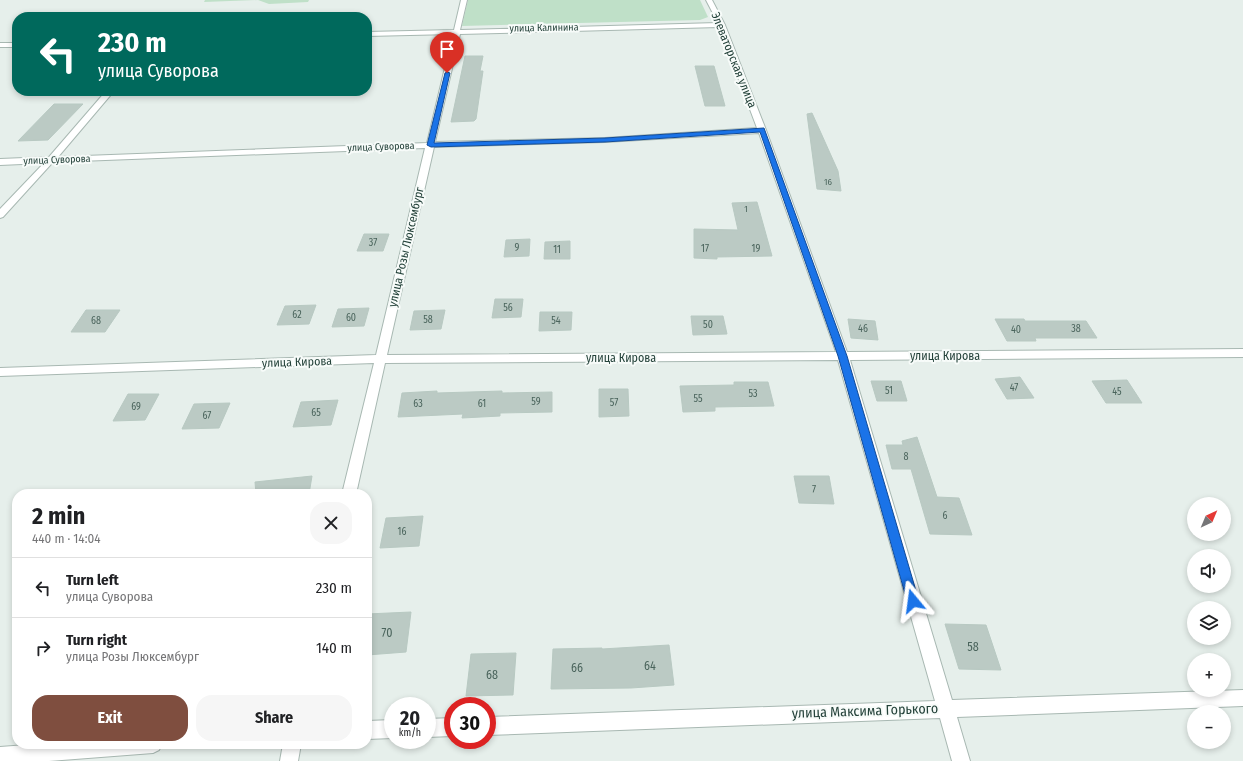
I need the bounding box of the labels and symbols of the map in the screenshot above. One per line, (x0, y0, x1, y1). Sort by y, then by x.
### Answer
street label: Элеваторская улица (708, 10, 760, 110)
street label: улица Калинина (509, 21, 579, 35)
pin (430, 32, 464, 73)
street label: улица Суворова (347, 140, 415, 154)
street label: улица Суворова (23, 153, 91, 167)
house number: 16 (824, 177, 833, 187)
street label: улица Розы Люксембург (385, 185, 427, 308)
house number: 1 (744, 204, 748, 214)
house number: 37 (369, 237, 377, 249)
house number: 9 (515, 242, 520, 254)
house number: 17 (701, 243, 709, 255)
house number: 19 (752, 243, 761, 255)
house number: 11 (553, 244, 561, 256)
house number: 56 (503, 302, 513, 314)
house number: 62 (292, 309, 302, 321)
house number: 60 (346, 312, 356, 324)
house number: 58 (423, 314, 433, 326)
house number: 68 (91, 315, 101, 327)
house number: 54 (551, 315, 561, 327)
house number: 50 (703, 319, 713, 331)
house number: 46 (858, 323, 868, 335)
house number: 38 (1071, 323, 1081, 335)
house number: 40 (1011, 324, 1021, 336)
street label: улица Кирова (910, 349, 980, 363)
street label: улица Кирова (586, 351, 656, 365)
street label: улица Кирова (262, 354, 332, 370)
house number: 47 (1010, 382, 1018, 394)
house number: 51 (885, 385, 893, 397)
house number: 45 (1112, 386, 1122, 398)
house number: 53 (748, 388, 758, 400)
house number: 55 (693, 393, 703, 405)
house number: 59 (531, 396, 541, 408)
house number: 57 (610, 397, 618, 409)
house number: 63 (413, 398, 423, 410)
house number: 61 (478, 398, 486, 410)
house number: 69 (131, 401, 141, 413)
house number: 65 (311, 407, 321, 419)
house number: 67 (203, 410, 211, 422)
house number: 8 (904, 451, 909, 463)
house number: 7 (812, 484, 816, 496)
north arrow (1187, 497, 1231, 541)
house number: 6 (943, 510, 948, 522)
house number: 16 (398, 526, 406, 538)
position arrow (892, 580, 934, 622)
house number: 70 (382, 626, 392, 640)
house number: 58 (967, 640, 979, 654)
house number: 64 (644, 659, 656, 673)
house number: 66 (571, 661, 583, 675)
house number: 68 (486, 668, 498, 682)
speed limit sign: 30 (444, 697, 496, 749)
street label: улица Максима Горького (792, 700, 938, 722)

